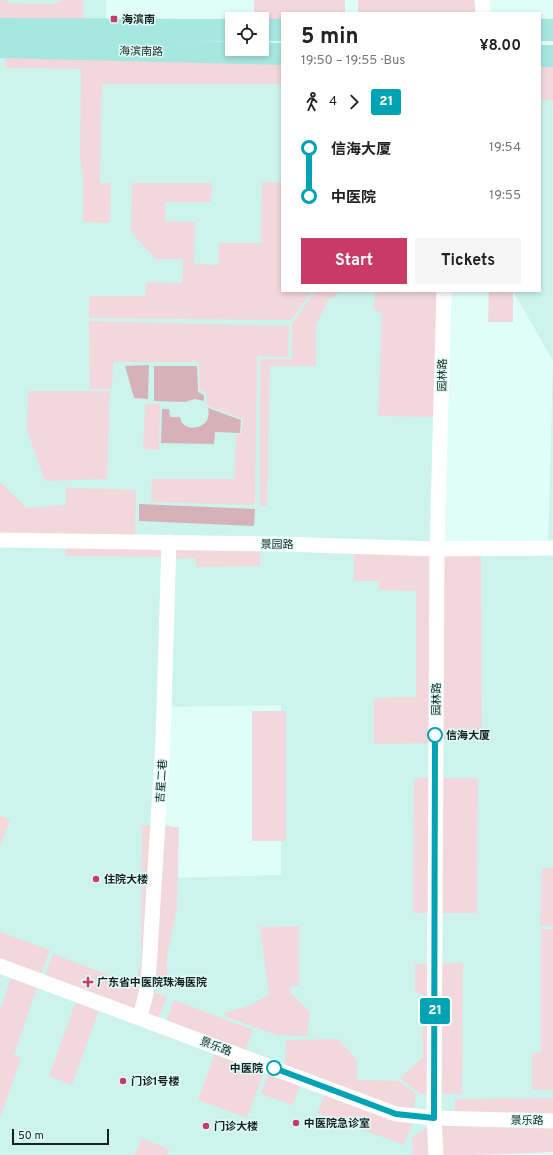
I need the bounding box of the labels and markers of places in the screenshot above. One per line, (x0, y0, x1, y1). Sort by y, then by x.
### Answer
place label: 海滨南 (122, 13, 155, 27)
marker: 海滨南 (109, 14, 119, 24)
marker: 信海大厦 (427, 727, 443, 743)
place label: 信海大厦 (446, 729, 490, 743)
place label: 住院大楼 (104, 873, 148, 887)
marker: 住院大楼 (91, 874, 101, 884)
marker: 广东省中医院珠海医院 (82, 976, 94, 988)
place label: 广东省中医院珠海医院 (97, 976, 207, 990)
marker: 中医院 (266, 1060, 282, 1076)
place label: 中医院 (230, 1062, 263, 1076)
place label: 门诊1号楼 (131, 1075, 179, 1089)
marker: 门诊1号楼 (118, 1076, 128, 1086)
place label: 中医院急诊室 (304, 1117, 370, 1131)
marker: 中医院急诊室 (291, 1118, 301, 1128)
place label: 门诊大楼 (214, 1120, 258, 1134)
marker: 门诊大楼 (201, 1121, 211, 1131)

